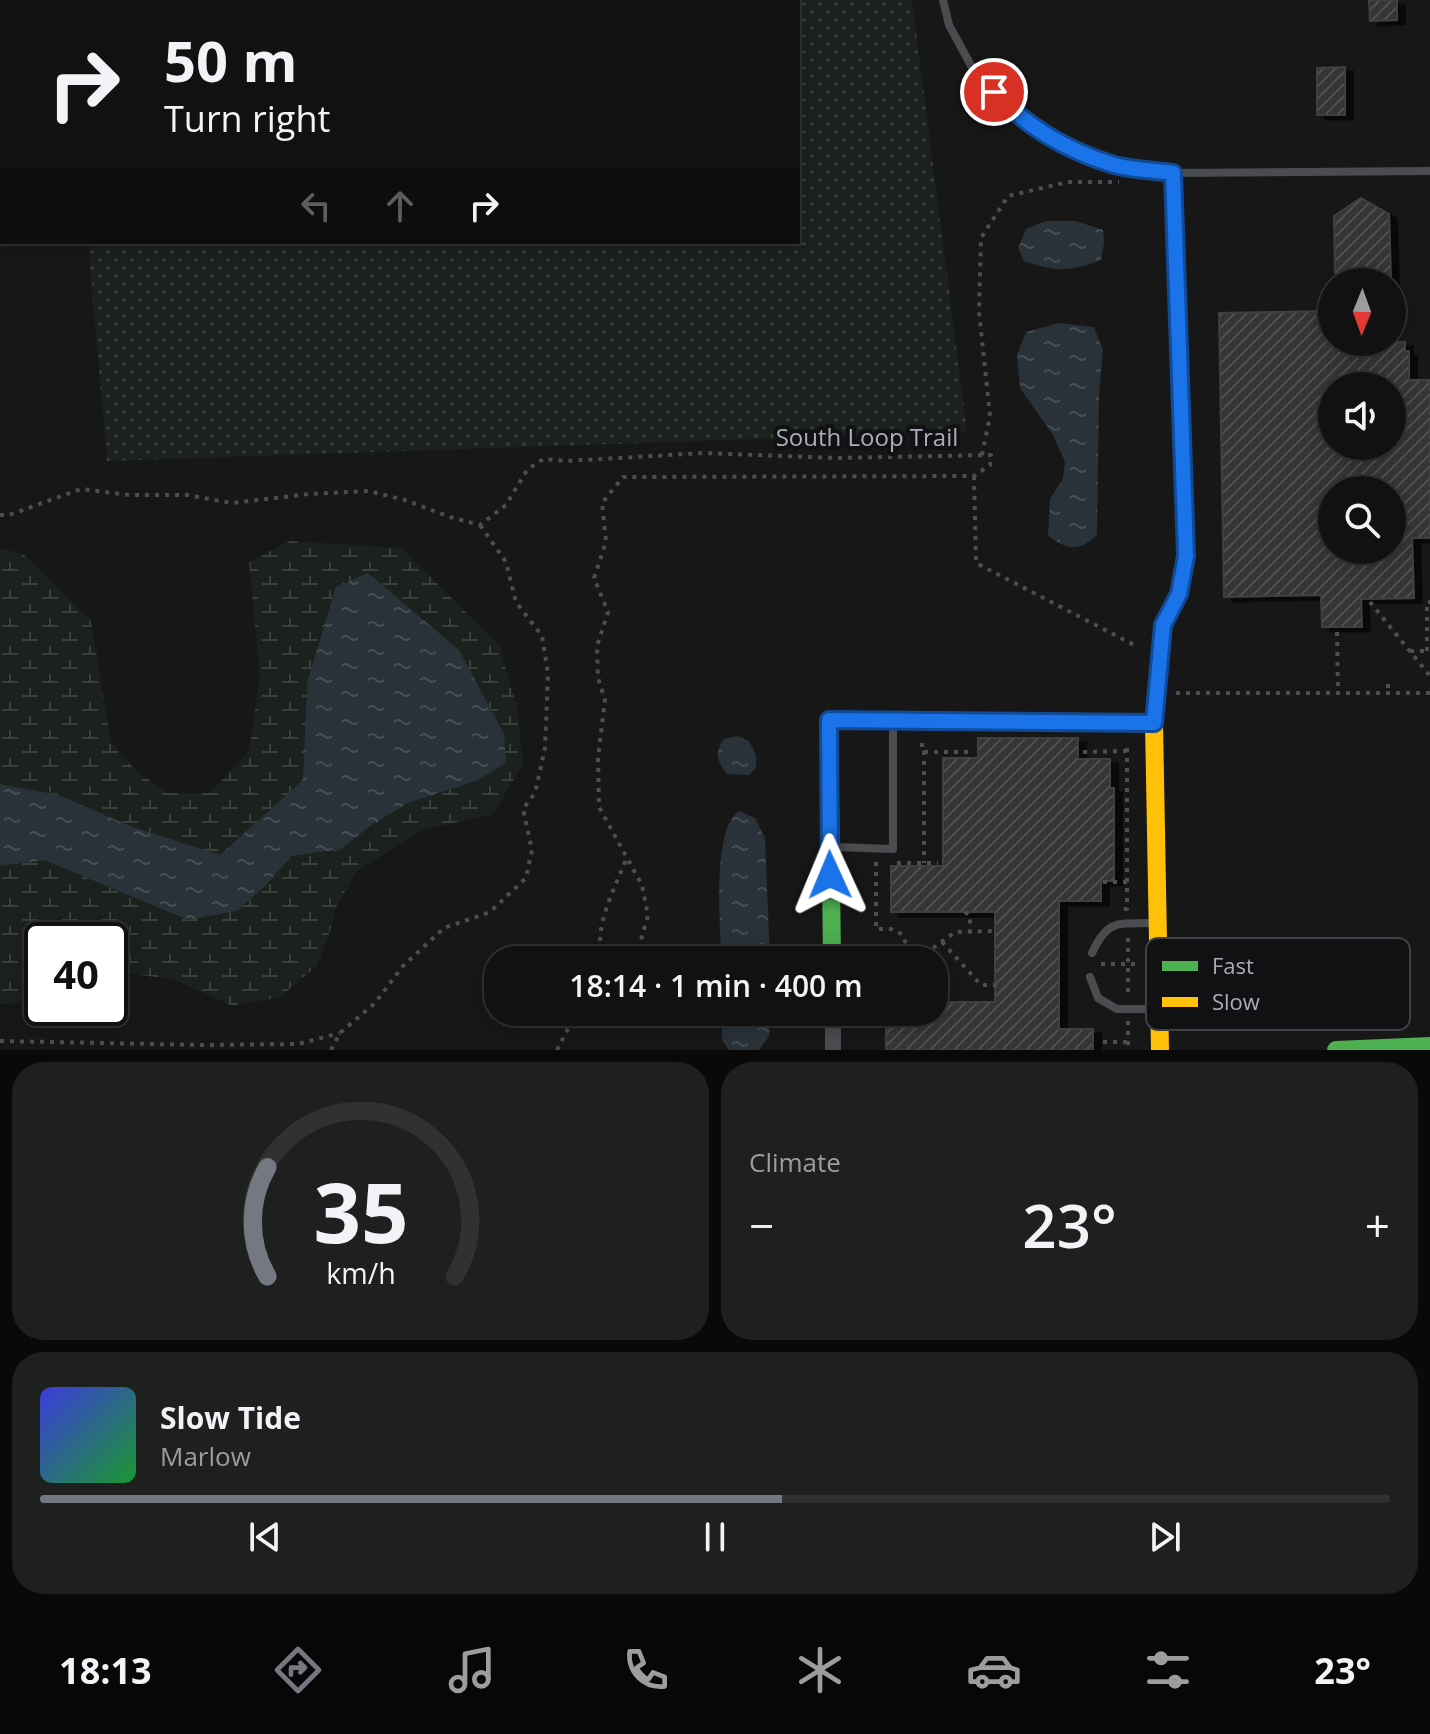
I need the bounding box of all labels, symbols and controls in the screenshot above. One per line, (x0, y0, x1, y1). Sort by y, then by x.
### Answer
text: 50 m (164, 22, 298, 98)
icon: right (32, 32, 136, 136)
pin (960, 58, 1028, 126)
icon: arrive (972, 70, 1016, 114)
text: Turn right (164, 94, 330, 143)
icon: left (294, 184, 338, 228)
icon: ahead (378, 184, 422, 228)
icon: right (462, 184, 506, 228)
north arrow (1318, 268, 1406, 356)
map controls (1318, 268, 1406, 564)
button: sound (1318, 372, 1406, 460)
street label: South Loop Trail (776, 420, 958, 453)
button: search (1318, 476, 1406, 564)
position arrow (788, 833, 872, 917)
speed limit sign: 40 (24, 922, 128, 1026)
legend (1146, 938, 1410, 1030)
text: Fast (1212, 950, 1254, 980)
text: 18:14 · 1 min · 400 m (569, 965, 863, 1006)
text: Slow (1212, 986, 1260, 1016)
text: Climate (749, 1144, 841, 1180)
text: 35 (313, 1154, 408, 1267)
text: 23° (1022, 1184, 1117, 1266)
text: − (749, 1195, 774, 1255)
text: + (1365, 1195, 1390, 1255)
text: km/h (326, 1253, 395, 1292)
text: Slow Tide (160, 1397, 301, 1438)
text: Marlow (160, 1438, 251, 1474)
icon: previous (243, 1515, 287, 1559)
icon: pause (693, 1515, 737, 1559)
icon: next (1143, 1515, 1187, 1559)
icon: directions (270, 1642, 326, 1698)
icon: music (444, 1642, 500, 1698)
icon: phone (618, 1642, 674, 1698)
icon: climate (792, 1642, 848, 1698)
icon: car (966, 1642, 1022, 1698)
icon: filters (1140, 1642, 1196, 1698)
text: 18:13 (59, 1646, 152, 1695)
text: 23° (1314, 1646, 1371, 1695)

